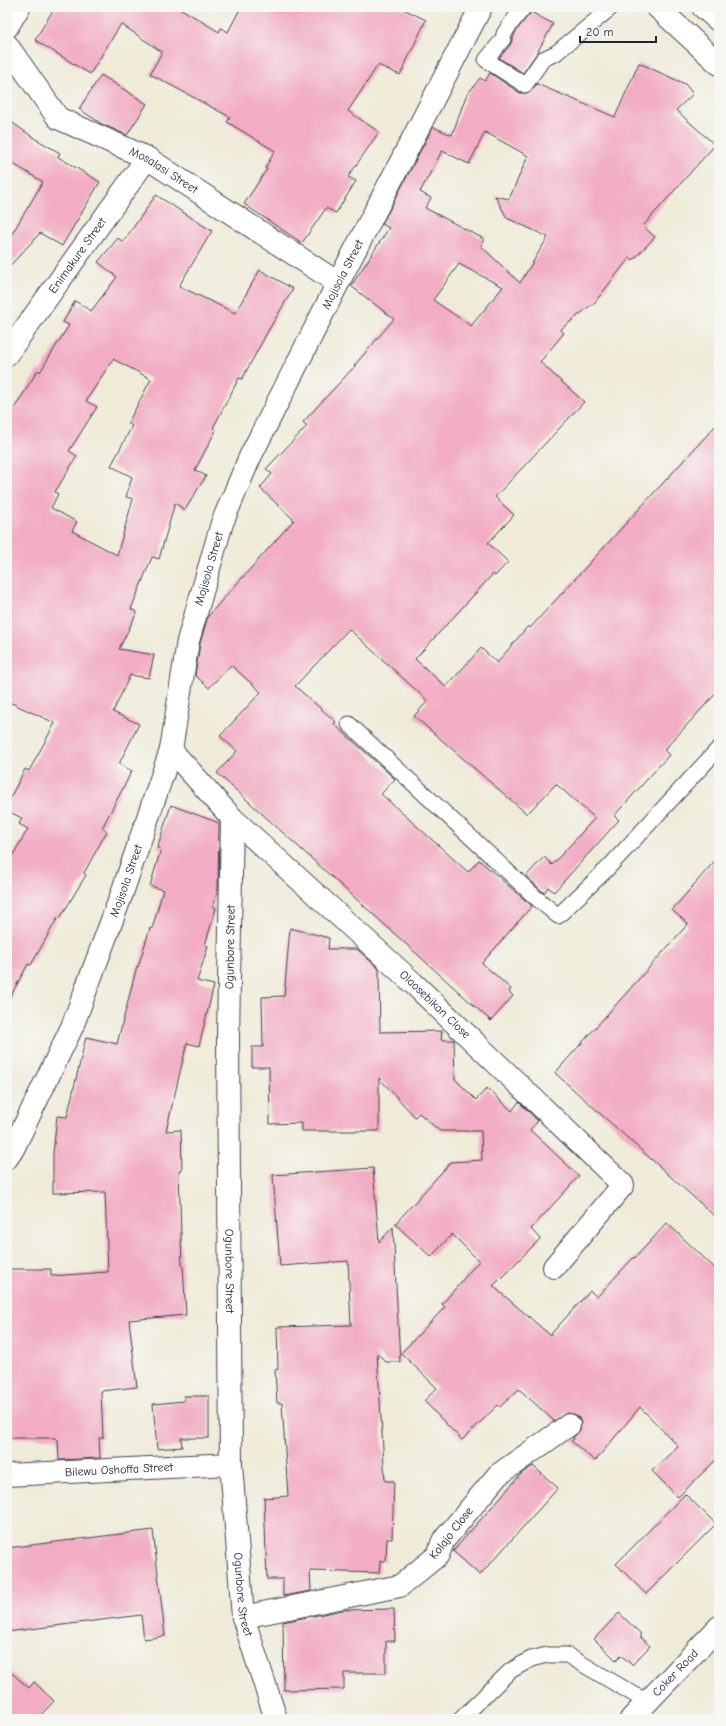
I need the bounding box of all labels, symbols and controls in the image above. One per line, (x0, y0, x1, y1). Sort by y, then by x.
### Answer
scale bar (580, 18, 656, 44)
text: 20 m (586, 25, 614, 39)
street label: Mosalasi Street (127, 144, 201, 197)
street label: Enimakure Street (46, 215, 109, 296)
street label: Mojisola Street (319, 237, 366, 312)
street label: Mojisola Street (192, 530, 226, 607)
street label: Mojisola Street (107, 842, 145, 919)
street label: Ogunbore Street (222, 904, 238, 989)
street label: Olaosebikan Close (397, 967, 473, 1041)
street label: Ogunbore Street (222, 1229, 237, 1314)
street label: Bilewu Oshoffa Street (64, 1460, 174, 1479)
street label: Kolajo Close (426, 1504, 476, 1562)
street label: Ogunbore Street (231, 1552, 256, 1638)
street label: Coker Road (649, 1646, 701, 1699)

